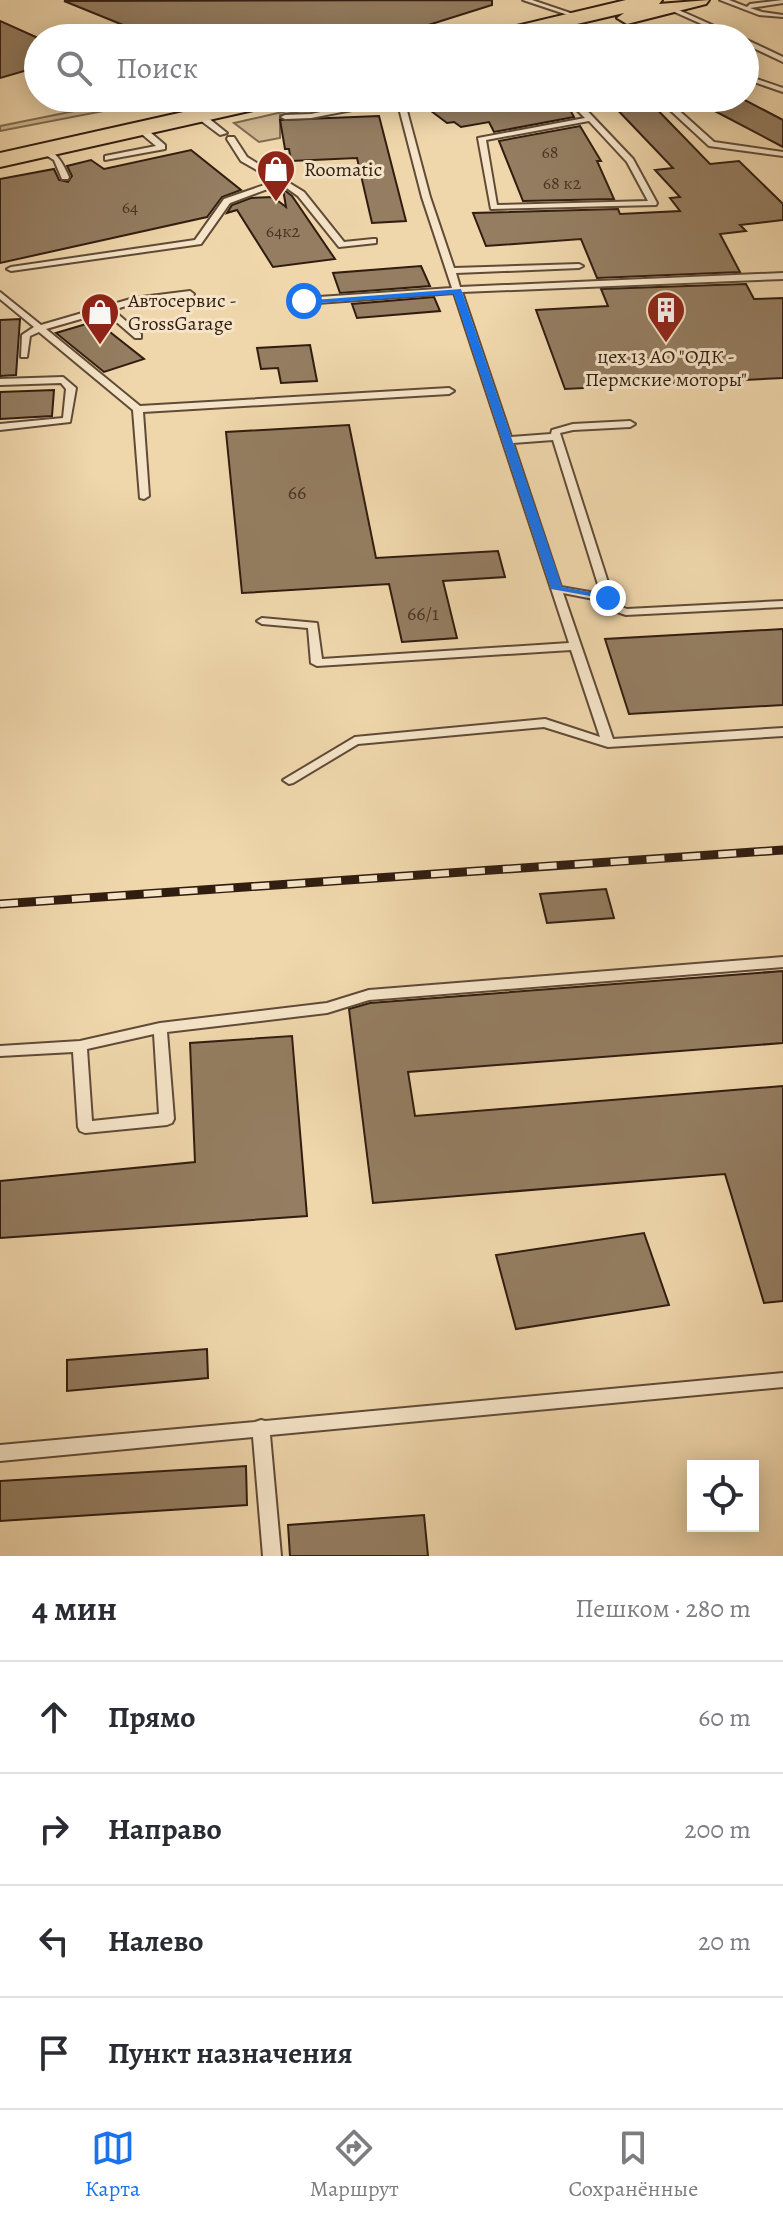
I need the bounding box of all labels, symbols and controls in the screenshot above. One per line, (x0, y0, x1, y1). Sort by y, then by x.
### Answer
search box (24, 24, 759, 112)
icon: search (52, 46, 96, 90)
text: Поиск (116, 48, 198, 88)
house number: 68 (541, 140, 559, 164)
shop icon: Roomatic (255, 148, 297, 203)
place label: Roomatic (304, 156, 382, 183)
house number: 68 к2 (543, 171, 582, 195)
house number: 64 (122, 195, 138, 219)
house number: 64к2 (266, 219, 301, 243)
route start (286, 283, 322, 319)
place label: Автосервис - GrossGarage (127, 287, 237, 337)
building icon: цех 13 АО "ОДК - Пермские моторы" (645, 289, 687, 344)
shop icon: Автосервис - GrossGarage (79, 291, 121, 346)
place label: цех 13 АО "ОДК - Пермские моторы" (585, 343, 747, 393)
house number: 66 (288, 479, 306, 506)
route end (590, 580, 626, 616)
house number: 66/1 (407, 600, 439, 627)
map controls (687, 1460, 759, 1532)
button: locate (687, 1460, 759, 1532)
text: 4 мин (32, 1585, 117, 1632)
text: Пешком · 280 m (575, 1591, 751, 1626)
icon: ahead (32, 1695, 76, 1739)
text: Прямо (108, 1697, 195, 1737)
text: 60 m (698, 1700, 751, 1735)
icon: right (32, 1807, 76, 1851)
text: Направо (108, 1809, 222, 1849)
text: 200 m (684, 1812, 751, 1847)
icon: left (32, 1919, 76, 1963)
text: Налево (108, 1921, 203, 1961)
text: 20 m (698, 1924, 751, 1959)
icon: arrive (32, 2031, 76, 2075)
text: Пункт назначения (108, 2033, 353, 2073)
tab: Карта (85, 2126, 140, 2204)
tab: Маршрут (310, 2126, 399, 2204)
tab: Сохранённые (568, 2126, 698, 2204)

